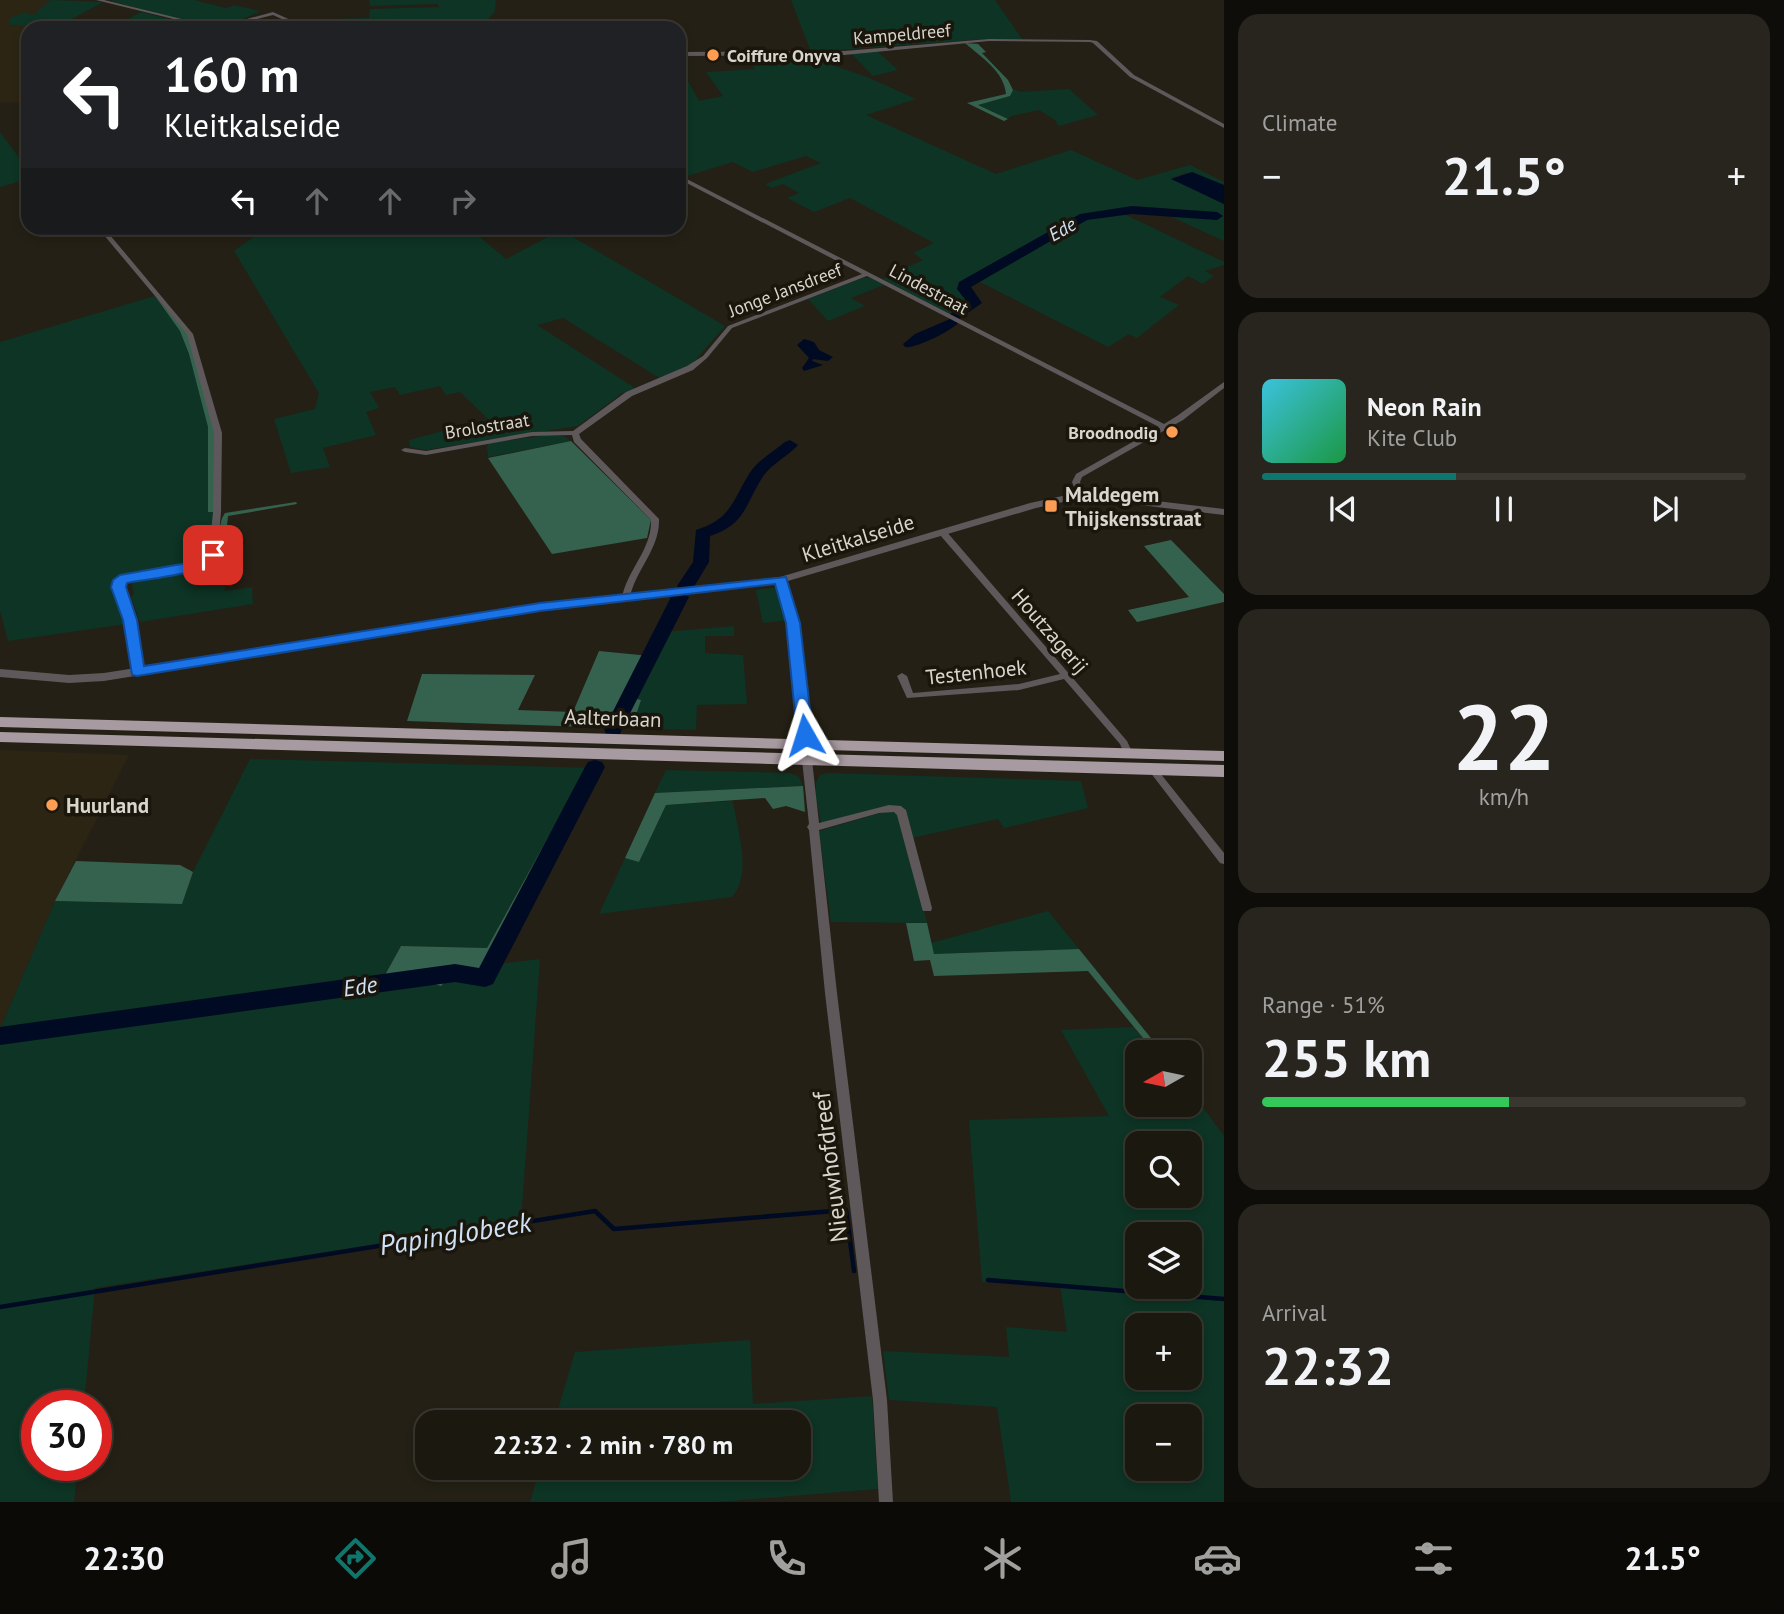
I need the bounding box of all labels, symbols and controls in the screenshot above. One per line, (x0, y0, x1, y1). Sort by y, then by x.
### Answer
street label: Kampeldreef (852, 18, 953, 50)
text: 160 m (164, 42, 299, 106)
place label: Coiffure Onyva (727, 44, 841, 67)
marker: Coiffure Onyva (705, 47, 721, 63)
icon: left (49, 49, 140, 140)
text: Kleitkalseide (164, 104, 341, 146)
text: Climate (1262, 108, 1337, 137)
text: 21.5° (1442, 142, 1566, 209)
text: − (1262, 151, 1281, 200)
text: + (1727, 151, 1746, 200)
icon: left (225, 182, 263, 220)
icon: ahead (298, 182, 336, 220)
icon: ahead (371, 182, 409, 220)
icon: right (444, 182, 482, 220)
water label: Ede (1044, 211, 1080, 246)
street label: Jonge Jansdreef (724, 257, 846, 323)
street label: Lindestraat (885, 259, 973, 319)
text: Neon Rain (1367, 390, 1482, 423)
street label: Brolostraat (443, 408, 531, 444)
place label: Broodnodig (1068, 421, 1158, 444)
text: Kite Club (1367, 423, 1457, 452)
marker: Broodnodig (1164, 424, 1180, 440)
place label: Maldegem Thijskensstraat (1065, 481, 1202, 532)
icon: previous (1324, 490, 1362, 528)
icon: pause (1485, 490, 1523, 528)
icon: next (1646, 490, 1684, 528)
marker: Maldegem Thijskensstraat (1043, 498, 1059, 514)
street label: Kleitkalseide (799, 508, 917, 568)
pin (183, 525, 243, 585)
icon: arrive (194, 536, 232, 574)
street label: Houtzagerij (1006, 583, 1094, 679)
street label: Testenhoek (924, 653, 1028, 691)
text: 22 (1452, 677, 1556, 795)
position arrow (768, 698, 842, 772)
street label: Aalterbaan (564, 703, 662, 733)
text: km/h (1479, 782, 1529, 811)
place label: Huurland (66, 792, 149, 819)
marker: Huurland (44, 797, 60, 813)
water label: Ede (341, 969, 379, 1003)
text: Range · 51% (1262, 990, 1385, 1019)
text: 255 km (1262, 1024, 1431, 1091)
north arrow (1125, 1040, 1202, 1116)
map controls (1125, 1040, 1202, 1481)
street label: Nieuwhofdreef (805, 1089, 855, 1244)
button: search (1125, 1131, 1202, 1208)
water label: Papinglobeek (376, 1203, 535, 1263)
button: layers (1125, 1222, 1202, 1299)
text: Arrival (1262, 1298, 1326, 1327)
button: + (1125, 1313, 1202, 1390)
text: 22:32 (1262, 1332, 1394, 1399)
speed limit sign: 30 (21, 1390, 112, 1481)
button: − (1125, 1404, 1202, 1481)
text: 22:32 · 2 min · 780 m (493, 1428, 733, 1461)
icon: directions (331, 1534, 380, 1583)
icon: music (547, 1534, 596, 1583)
icon: phone (762, 1534, 811, 1583)
icon: climate (978, 1534, 1027, 1583)
icon: car (1193, 1534, 1242, 1583)
icon: filters (1409, 1534, 1458, 1583)
text: 22:30 (83, 1537, 164, 1579)
text: 21.5° (1624, 1537, 1701, 1579)

